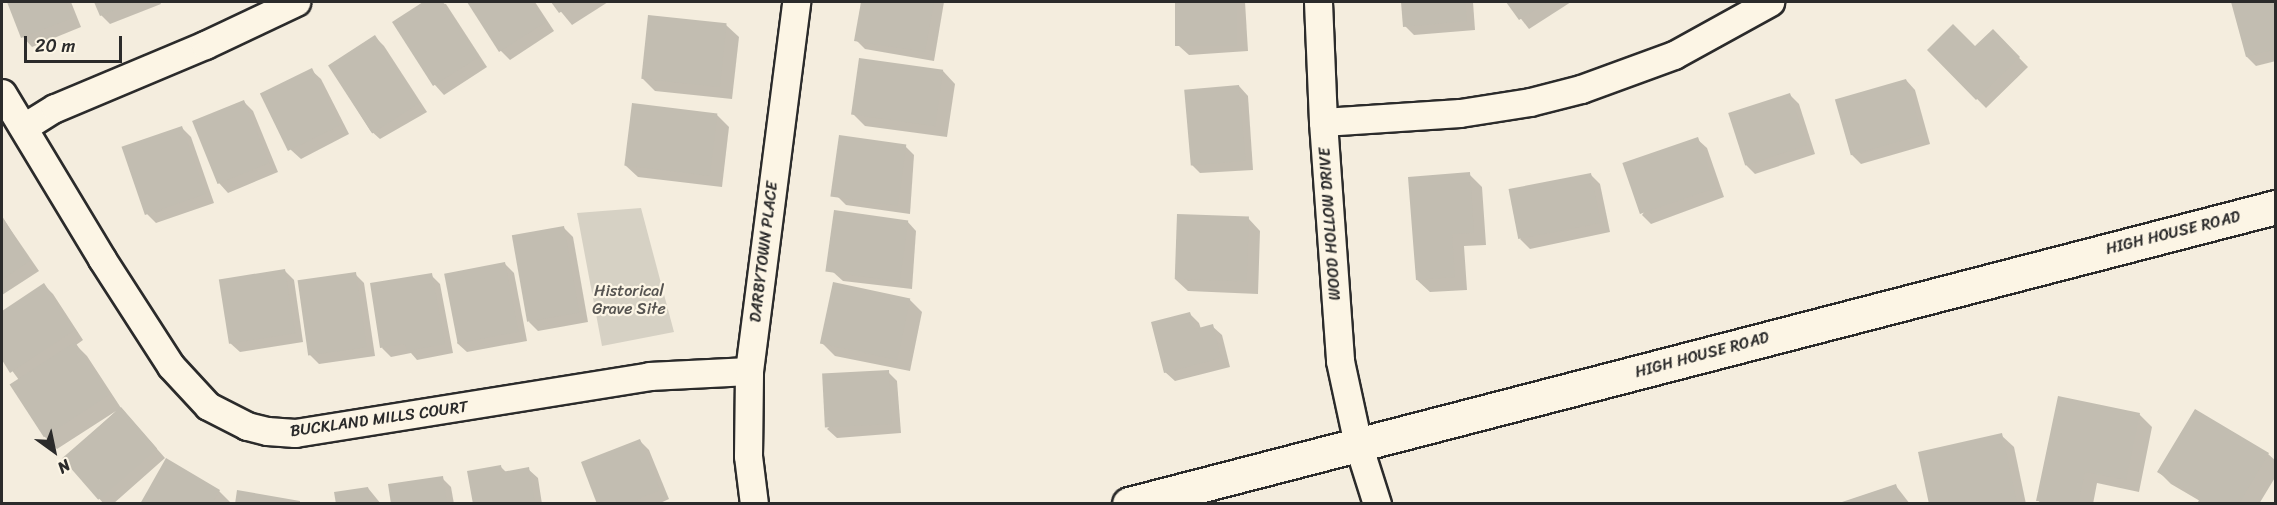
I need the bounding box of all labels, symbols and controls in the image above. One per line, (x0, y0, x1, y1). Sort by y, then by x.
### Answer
scale bar (27, 24, 124, 62)
text: 20 m (35, 30, 75, 62)
street label: WOOD HOLLOW DRIVE (1315, 146, 1345, 302)
street label: DARBYTOWN PLACE (746, 180, 782, 324)
street label: HIGH HOUSE ROAD (2104, 207, 2242, 259)
park label: Historical Grave Site (592, 281, 666, 319)
street label: HIGH HOUSE ROAD (1633, 328, 1771, 382)
street label: BUCKLAND MILLS COURT (289, 397, 469, 441)
north arrow (24, 421, 84, 481)
text: N (52, 451, 77, 482)

